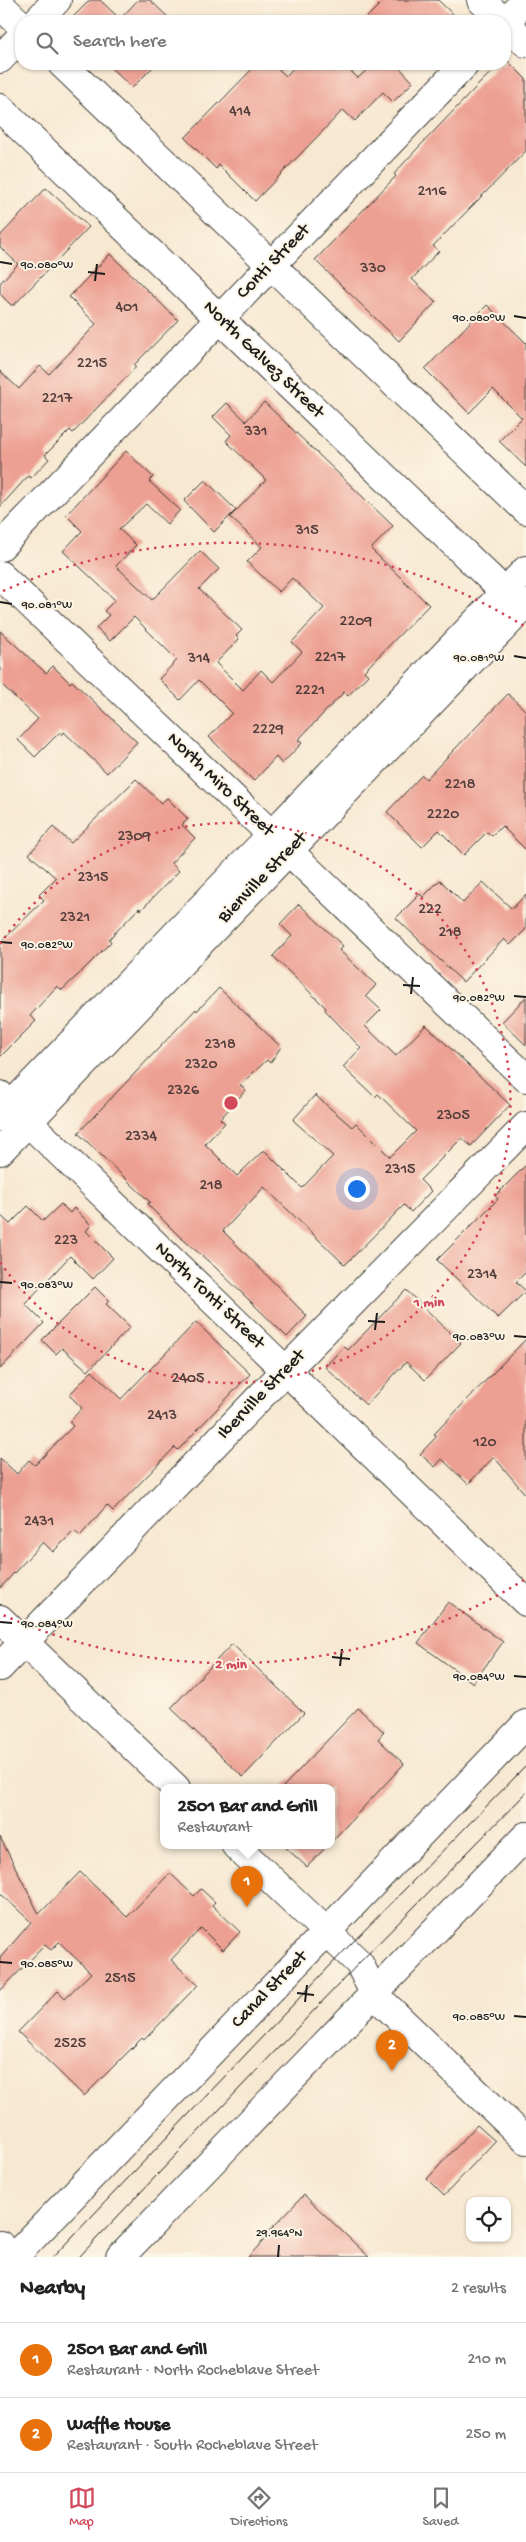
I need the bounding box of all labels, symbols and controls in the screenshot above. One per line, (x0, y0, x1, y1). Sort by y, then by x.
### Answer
search box (15, 15, 511, 70)
icon: search (33, 29, 61, 57)
text: Search here (73, 31, 167, 54)
house number: 414 (229, 103, 251, 122)
house number: 2116 (418, 183, 447, 202)
street label: Conti Street (232, 218, 317, 305)
text: 90.080°W (20, 259, 73, 273)
house number: 330 (359, 260, 386, 279)
street label: North Galvez Street (197, 296, 330, 425)
house number: 401 (115, 299, 139, 318)
text: 90.080°W (452, 312, 505, 326)
house number: 2215 (77, 355, 107, 374)
house number: 2217 (42, 390, 73, 409)
house number: 331 (243, 423, 268, 442)
house number: 315 (294, 522, 319, 541)
text: 90.081°W (21, 599, 72, 613)
house number: 2209 (340, 613, 372, 632)
house number: 2217 (315, 649, 346, 668)
house number: 314 (187, 650, 211, 669)
text: 90.081°W (453, 652, 504, 666)
house number: 2221 (295, 682, 325, 701)
house number: 2229 (252, 721, 284, 740)
street label: North Miro Street (161, 728, 280, 844)
house number: 2218 (445, 776, 476, 795)
house number: 2220 (427, 806, 459, 825)
street label: Bienville Street (213, 826, 314, 929)
house number: 2309 (117, 828, 151, 847)
house number: 2315 (77, 869, 109, 888)
house number: 222 (418, 901, 442, 920)
house number: 2321 (60, 909, 90, 928)
house number: 218 (438, 924, 462, 943)
text: 90.082°W (20, 939, 73, 953)
text: 90.082°W (452, 992, 505, 1006)
house number: 2318 (204, 1036, 236, 1055)
house number: 2320 (184, 1056, 218, 1075)
house number: 2326 (167, 1082, 200, 1101)
centre of rings (222, 1094, 240, 1112)
house number: 2305 (436, 1107, 470, 1126)
house number: 2334 (125, 1128, 157, 1147)
house number: 2315 (384, 1161, 416, 1180)
your location (344, 1176, 370, 1202)
house number: 218 (199, 1177, 223, 1196)
house number: 223 (54, 1232, 78, 1251)
street label: North Tonti Street (149, 1237, 271, 1356)
house number: 2314 (467, 1266, 498, 1285)
text: 90.083°W (20, 1279, 73, 1293)
text: 1 min (413, 1294, 445, 1312)
text: 90.083°W (452, 1331, 505, 1345)
street label: Iberville Street (213, 1343, 312, 1445)
house number: 2405 (172, 1370, 204, 1389)
house number: 2413 (147, 1407, 177, 1426)
house number: 120 (472, 1434, 497, 1453)
house number: 2431 (24, 1513, 54, 1532)
text: 90.084°W (20, 1618, 73, 1632)
text: 2 min (215, 1656, 248, 1674)
text: 90.084°W (452, 1671, 505, 1685)
popup (160, 1784, 335, 1849)
text: 2501 Bar and Grill (177, 1796, 318, 1819)
text: Restaurant (177, 1819, 252, 1838)
pin: 1 (231, 1866, 263, 1907)
street label: Canal Street (227, 1945, 314, 2034)
text: 90.085°W (20, 1958, 73, 1972)
house number: 2515 (104, 1970, 136, 1989)
text: 90.085°W (452, 2011, 505, 2025)
pin: 2 (376, 2030, 408, 2071)
house number: 2525 (54, 2035, 86, 2054)
map controls (466, 2197, 511, 2242)
button: locate (466, 2197, 511, 2242)
text: 29.964°N (256, 2227, 303, 2241)
text: Nearby (20, 2277, 85, 2302)
text: 2 results (451, 2280, 506, 2299)
text: 2501 Bar and Grill (67, 2339, 207, 2362)
text: 1 (33, 2351, 39, 2370)
text: 210 m (467, 2351, 506, 2370)
text: Restaurant · North Rocheblave Street (67, 2362, 319, 2381)
text: Waffle House (67, 2414, 170, 2437)
text: 2 (32, 2426, 40, 2445)
text: 250 m (466, 2426, 506, 2445)
text: Restaurant · South Rocheblave Street (67, 2437, 317, 2456)
tab: Map (68, 2484, 96, 2531)
tab: Directions (231, 2484, 288, 2531)
tab: Saved (423, 2484, 458, 2531)

